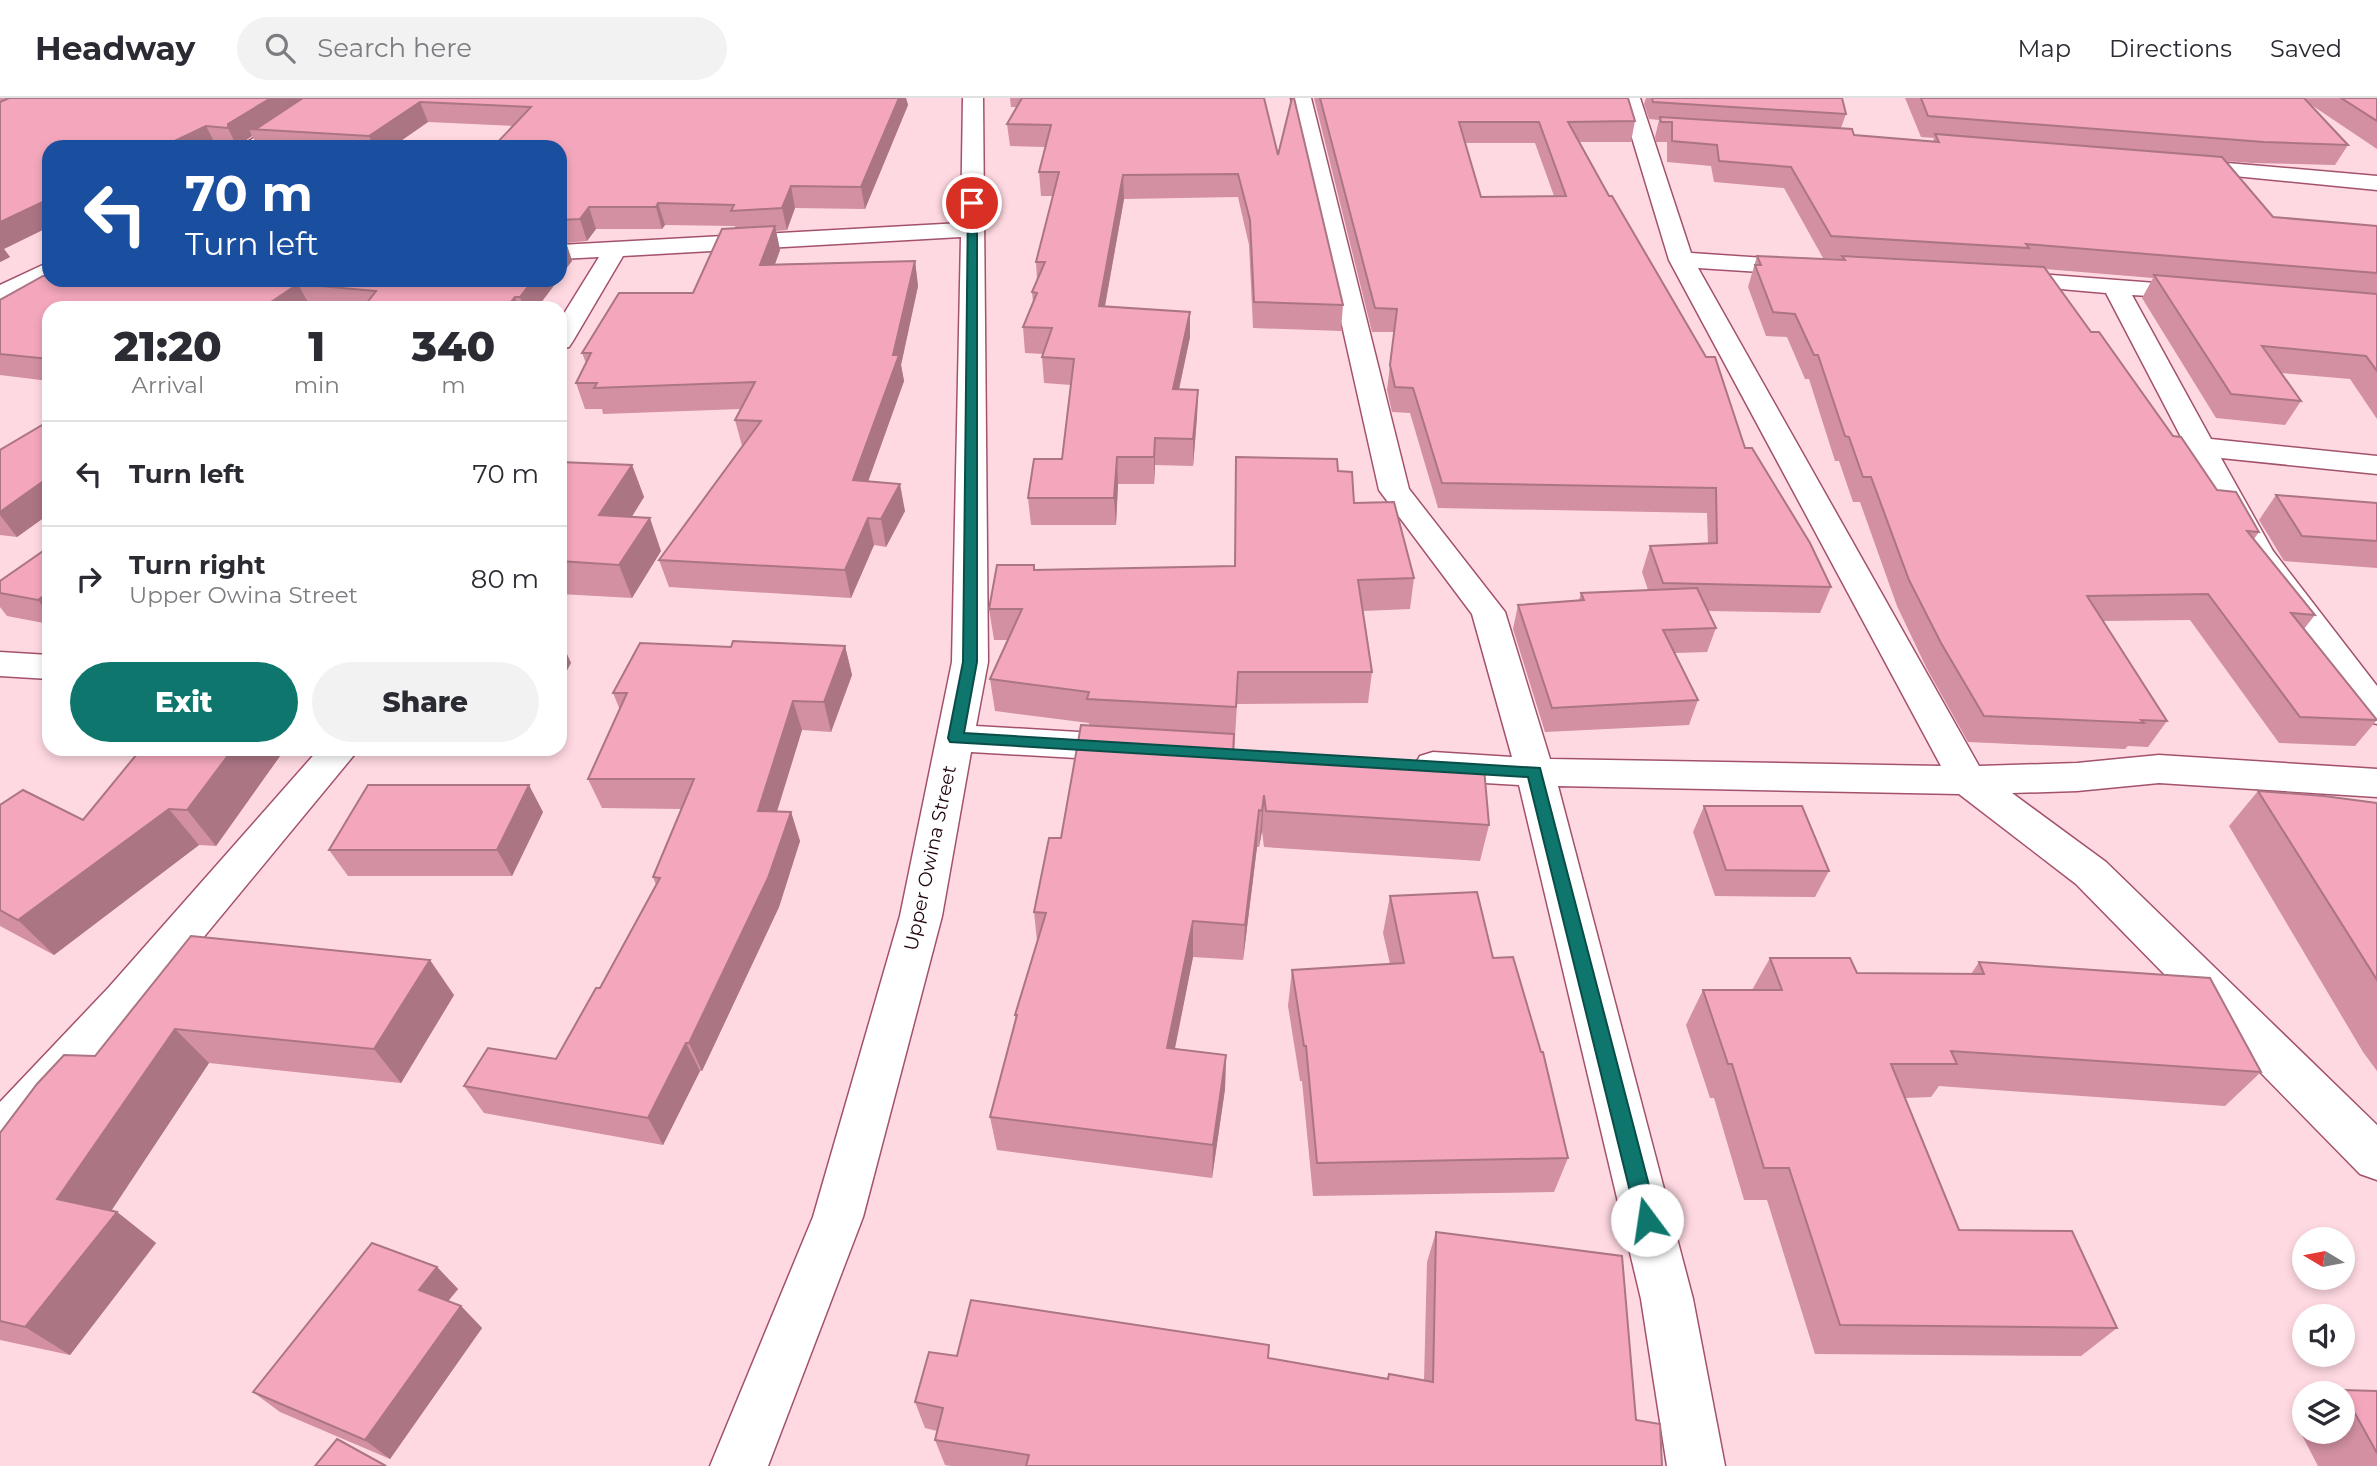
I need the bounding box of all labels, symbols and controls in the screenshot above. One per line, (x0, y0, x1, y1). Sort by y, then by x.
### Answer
search box (237, 17, 727, 80)
text: Headway (35, 28, 195, 68)
icon: search (261, 29, 299, 67)
text: Search here (317, 32, 472, 64)
text: Map (2018, 34, 2071, 63)
text: Directions (2109, 34, 2232, 63)
text: Saved (2270, 34, 2342, 63)
text: 70 m (185, 164, 313, 223)
icon: left (70, 168, 161, 259)
pin (942, 173, 1002, 233)
icon: arrive (953, 184, 991, 222)
text: Turn left (185, 224, 319, 263)
text: 21:20 (114, 320, 222, 372)
text: 1 (308, 320, 325, 372)
text: 340 (412, 320, 495, 372)
text: Arrival (132, 371, 204, 399)
text: min (294, 371, 340, 399)
text: m (441, 371, 466, 399)
icon: left (70, 455, 108, 493)
text: Turn left (129, 458, 245, 490)
text: 70 m (473, 458, 539, 490)
text: Turn right (129, 549, 265, 581)
icon: right (70, 560, 108, 598)
text: 80 m (471, 563, 539, 595)
text: Upper Owina Street (129, 581, 358, 609)
button: Exit (70, 662, 298, 742)
button: Share (312, 662, 539, 742)
street label: Upper Owina Street (899, 763, 961, 953)
position arrow (1610, 1183, 1684, 1257)
north arrow (2292, 1227, 2356, 1290)
map controls (2292, 1227, 2355, 1444)
button: sound (2292, 1304, 2355, 1367)
button: layers (2292, 1381, 2355, 1444)

